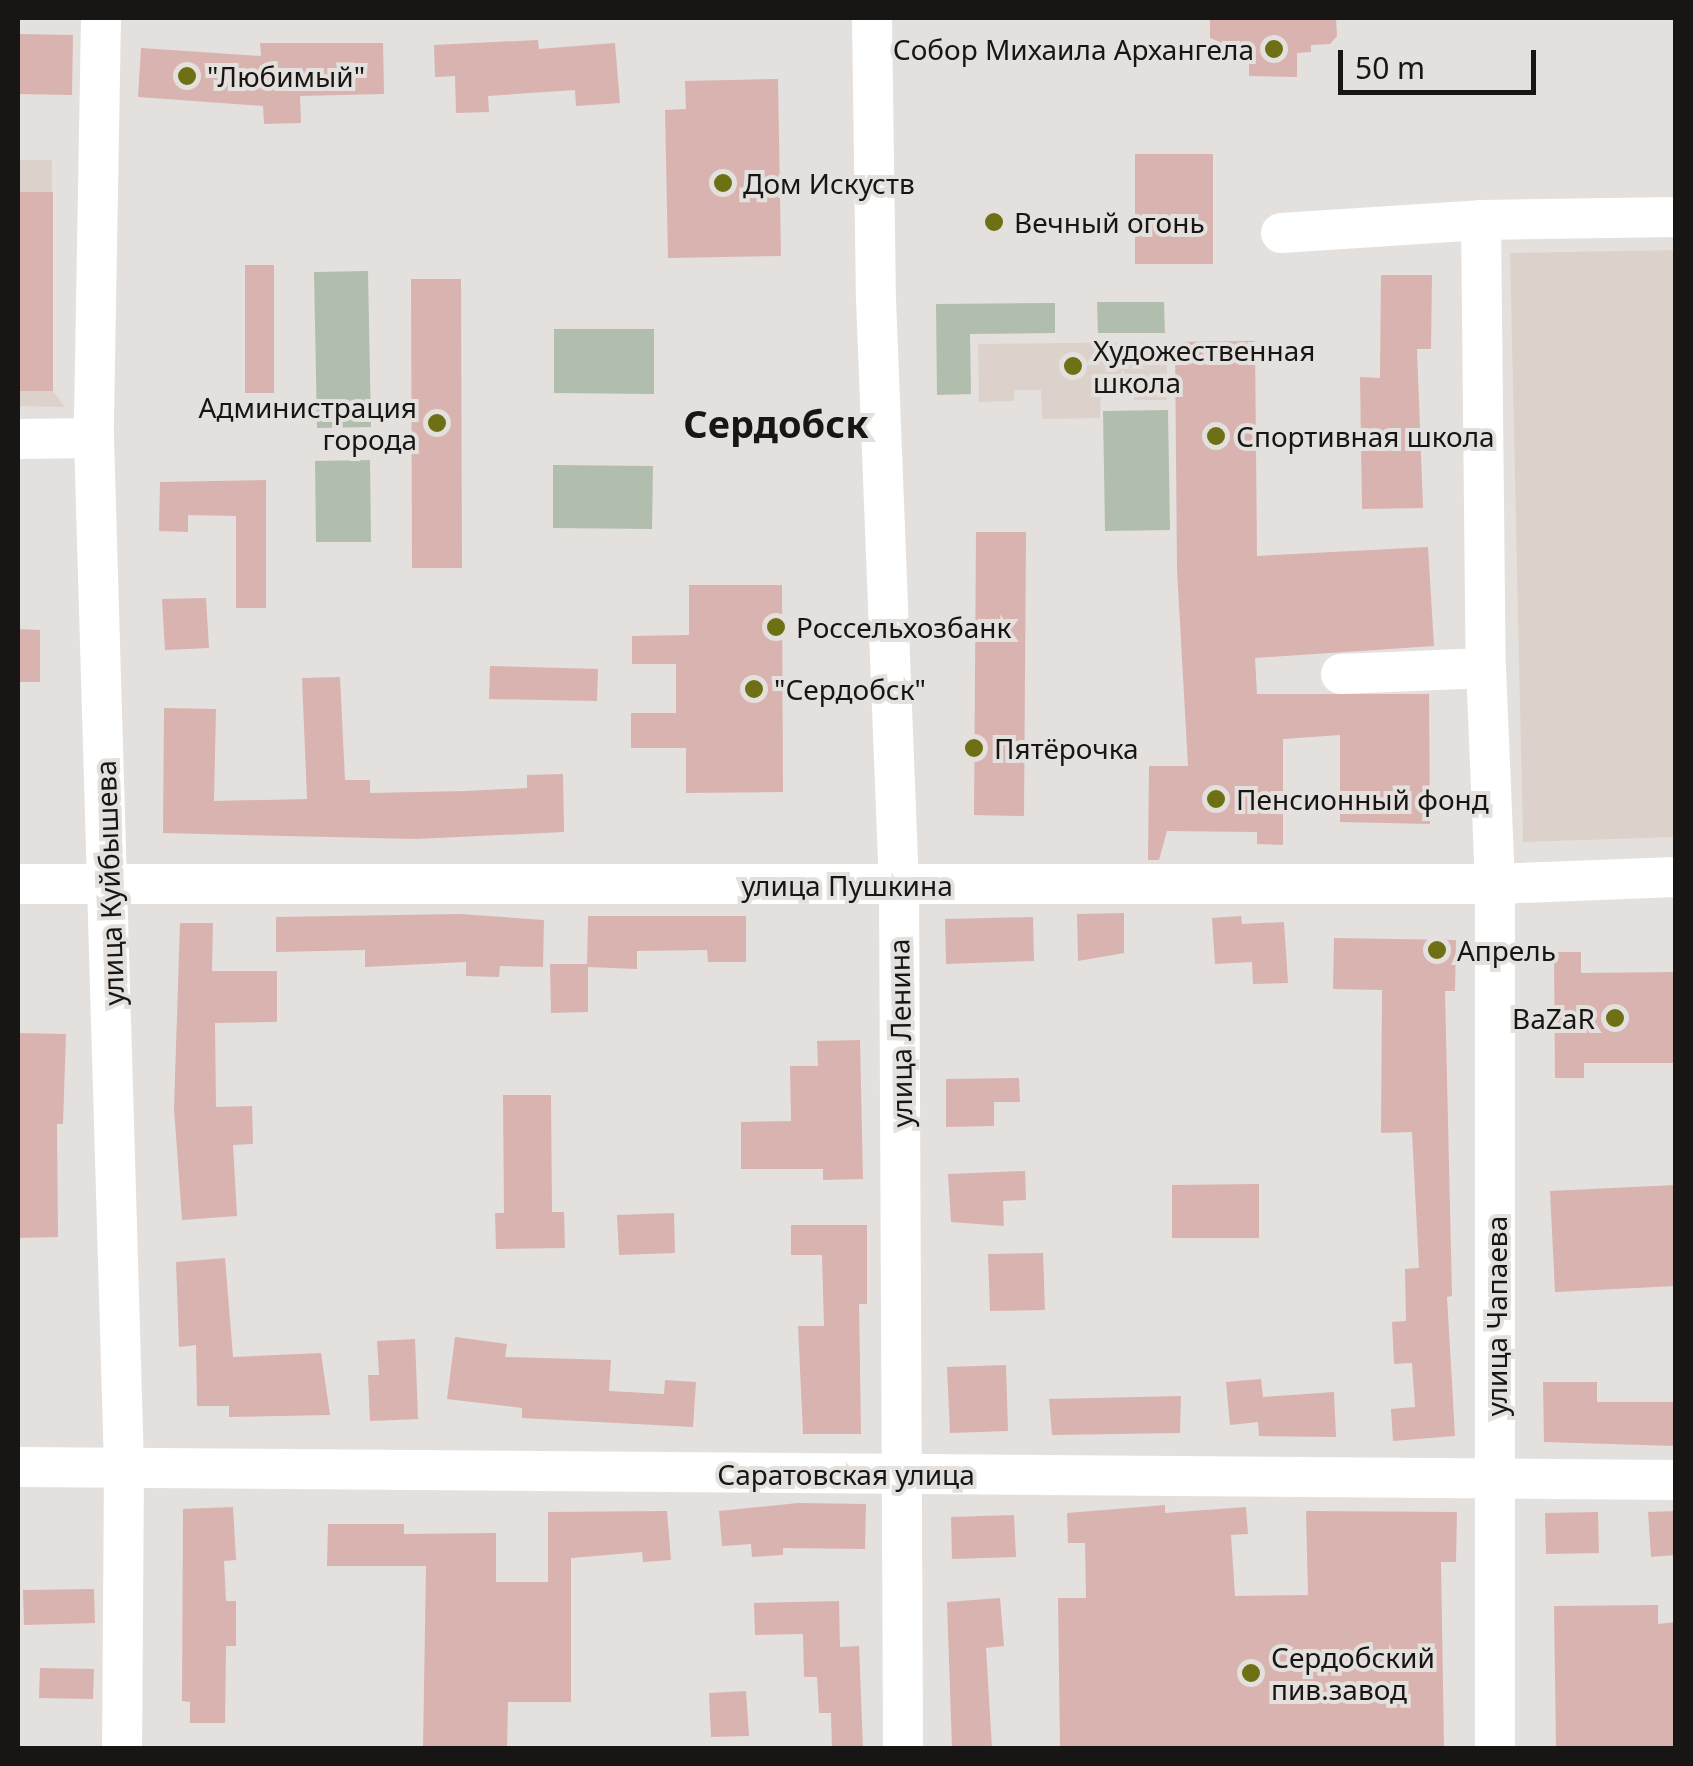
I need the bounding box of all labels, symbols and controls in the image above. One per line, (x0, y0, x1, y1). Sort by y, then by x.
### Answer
scale bar (1343, 30, 1540, 92)
place label: Собор Михаила Архангела (893, 32, 1254, 66)
marker: Собор Михаила Архангела (1263, 38, 1285, 60)
text: 50 m (1355, 47, 1425, 88)
place label: "Любимый" (207, 59, 365, 93)
marker: "Любимый" (176, 65, 198, 87)
place label: Дом Искуств (743, 166, 915, 200)
marker: Дом Искуств (712, 172, 734, 194)
place label: Вечный огонь (1014, 205, 1205, 239)
marker: Вечный огонь (983, 211, 1005, 233)
place label: Художественная школа (1093, 333, 1315, 399)
marker: Художественная школа (1062, 355, 1084, 377)
place label: Администрация города (199, 390, 417, 456)
district label: Сердобск (683, 401, 869, 447)
marker: Администрация города (426, 412, 448, 434)
place label: Спортивная школа (1236, 419, 1495, 453)
marker: Спортивная школа (1205, 425, 1227, 447)
place label: Россельхозбанк (796, 610, 1011, 644)
marker: Россельхозбанк (765, 616, 787, 638)
place label: "Сердобск" (774, 672, 926, 706)
marker: "Сердобск" (743, 678, 765, 700)
place label: Пятёрочка (994, 731, 1139, 765)
marker: Пятёрочка (963, 737, 985, 759)
street label: улица Куйбышева (88, 760, 130, 1006)
place label: Пенсионный фонд (1236, 782, 1489, 816)
marker: Пенсионный фонд (1205, 788, 1227, 810)
street label: улица Пушкина (741, 868, 953, 902)
place label: Апрель (1457, 933, 1556, 967)
street label: улица Ленина (882, 938, 918, 1128)
marker: Апрель (1426, 939, 1448, 961)
place label: BaZaR (1512, 1001, 1595, 1035)
marker: BaZaR (1604, 1007, 1626, 1029)
street label: улица Чапаева (1479, 1216, 1513, 1416)
street label: Саратовская улица (717, 1457, 975, 1491)
place label: Сердобский пив.завод (1271, 1640, 1435, 1706)
marker: Сердобский пив.завод (1240, 1662, 1262, 1684)

